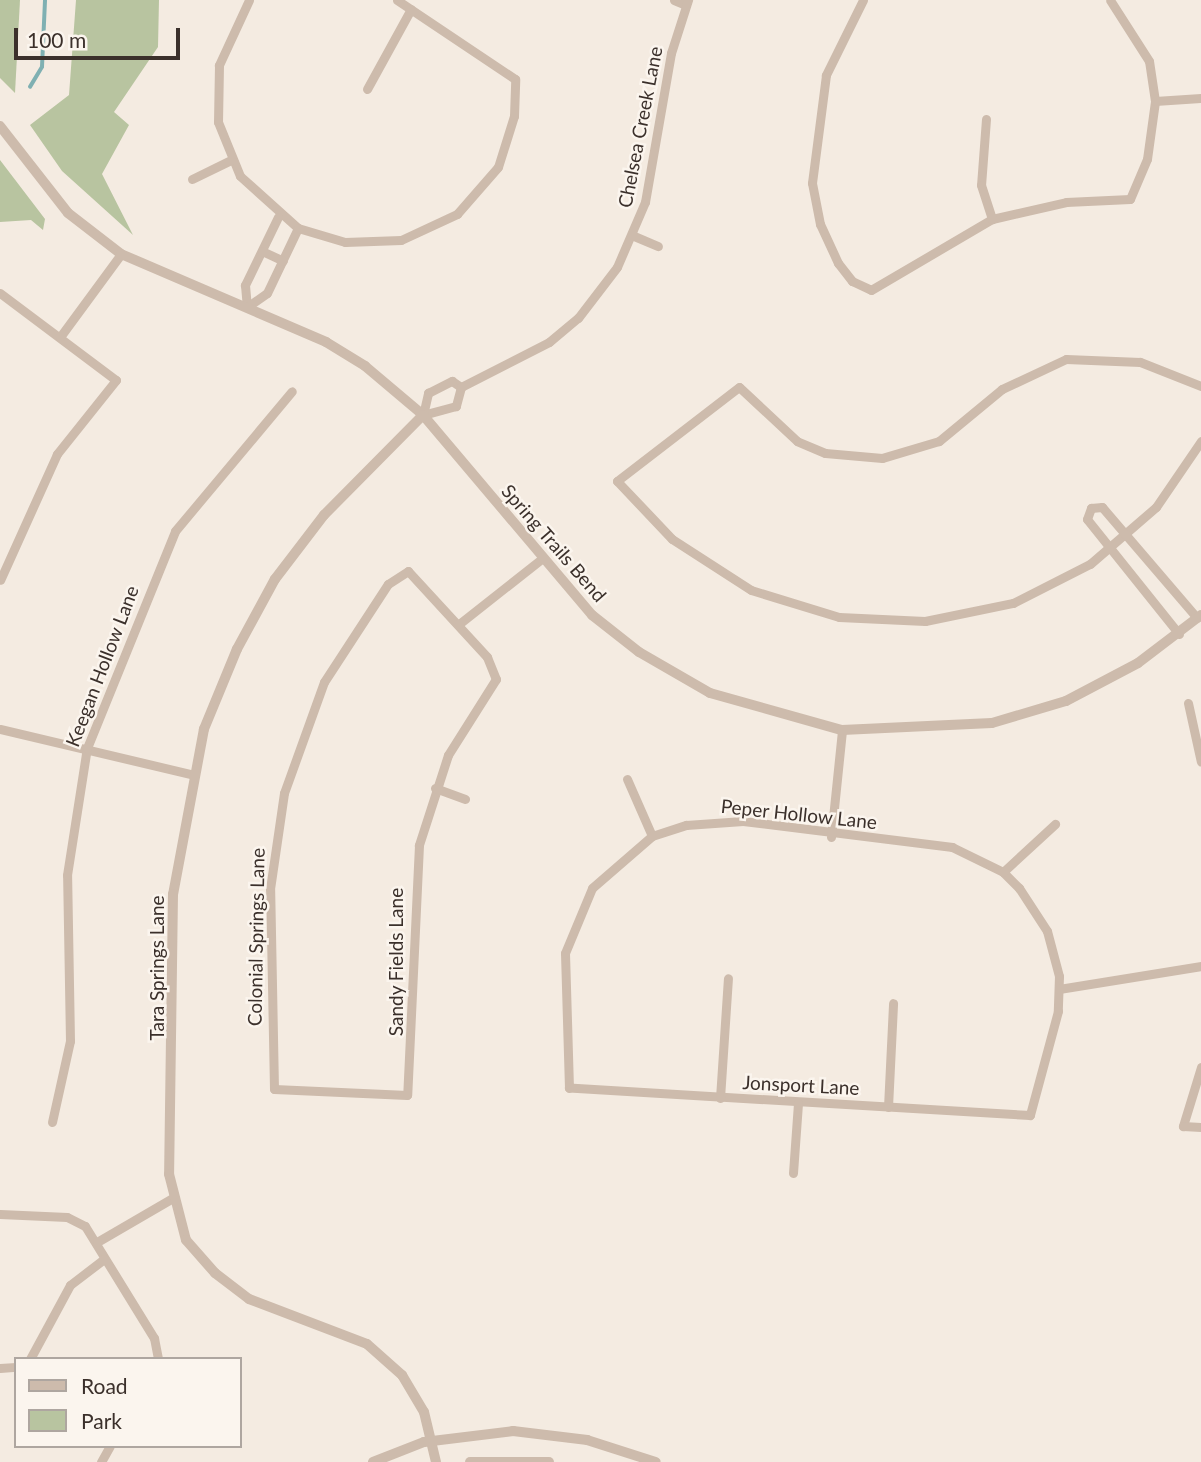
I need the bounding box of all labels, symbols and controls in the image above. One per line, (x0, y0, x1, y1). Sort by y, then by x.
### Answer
scale bar (18, 14, 184, 58)
text: 100 m (27, 27, 86, 52)
street label: Chelsea Creek Lane (613, 44, 667, 210)
street label: Spring Trails Bend (497, 480, 611, 606)
street label: Keegan Hollow Lane (61, 582, 143, 750)
street label: Peper Hollow Lane (719, 794, 879, 834)
street label: Colonial Springs Lane (243, 848, 269, 1026)
street label: Sandy Fields Lane (385, 888, 407, 1036)
street label: Tara Springs Lane (146, 895, 168, 1041)
street label: Jonsport Lane (742, 1071, 860, 1099)
legend (14, 1357, 242, 1448)
text: Road (81, 1373, 128, 1398)
text: Park (81, 1408, 122, 1433)

